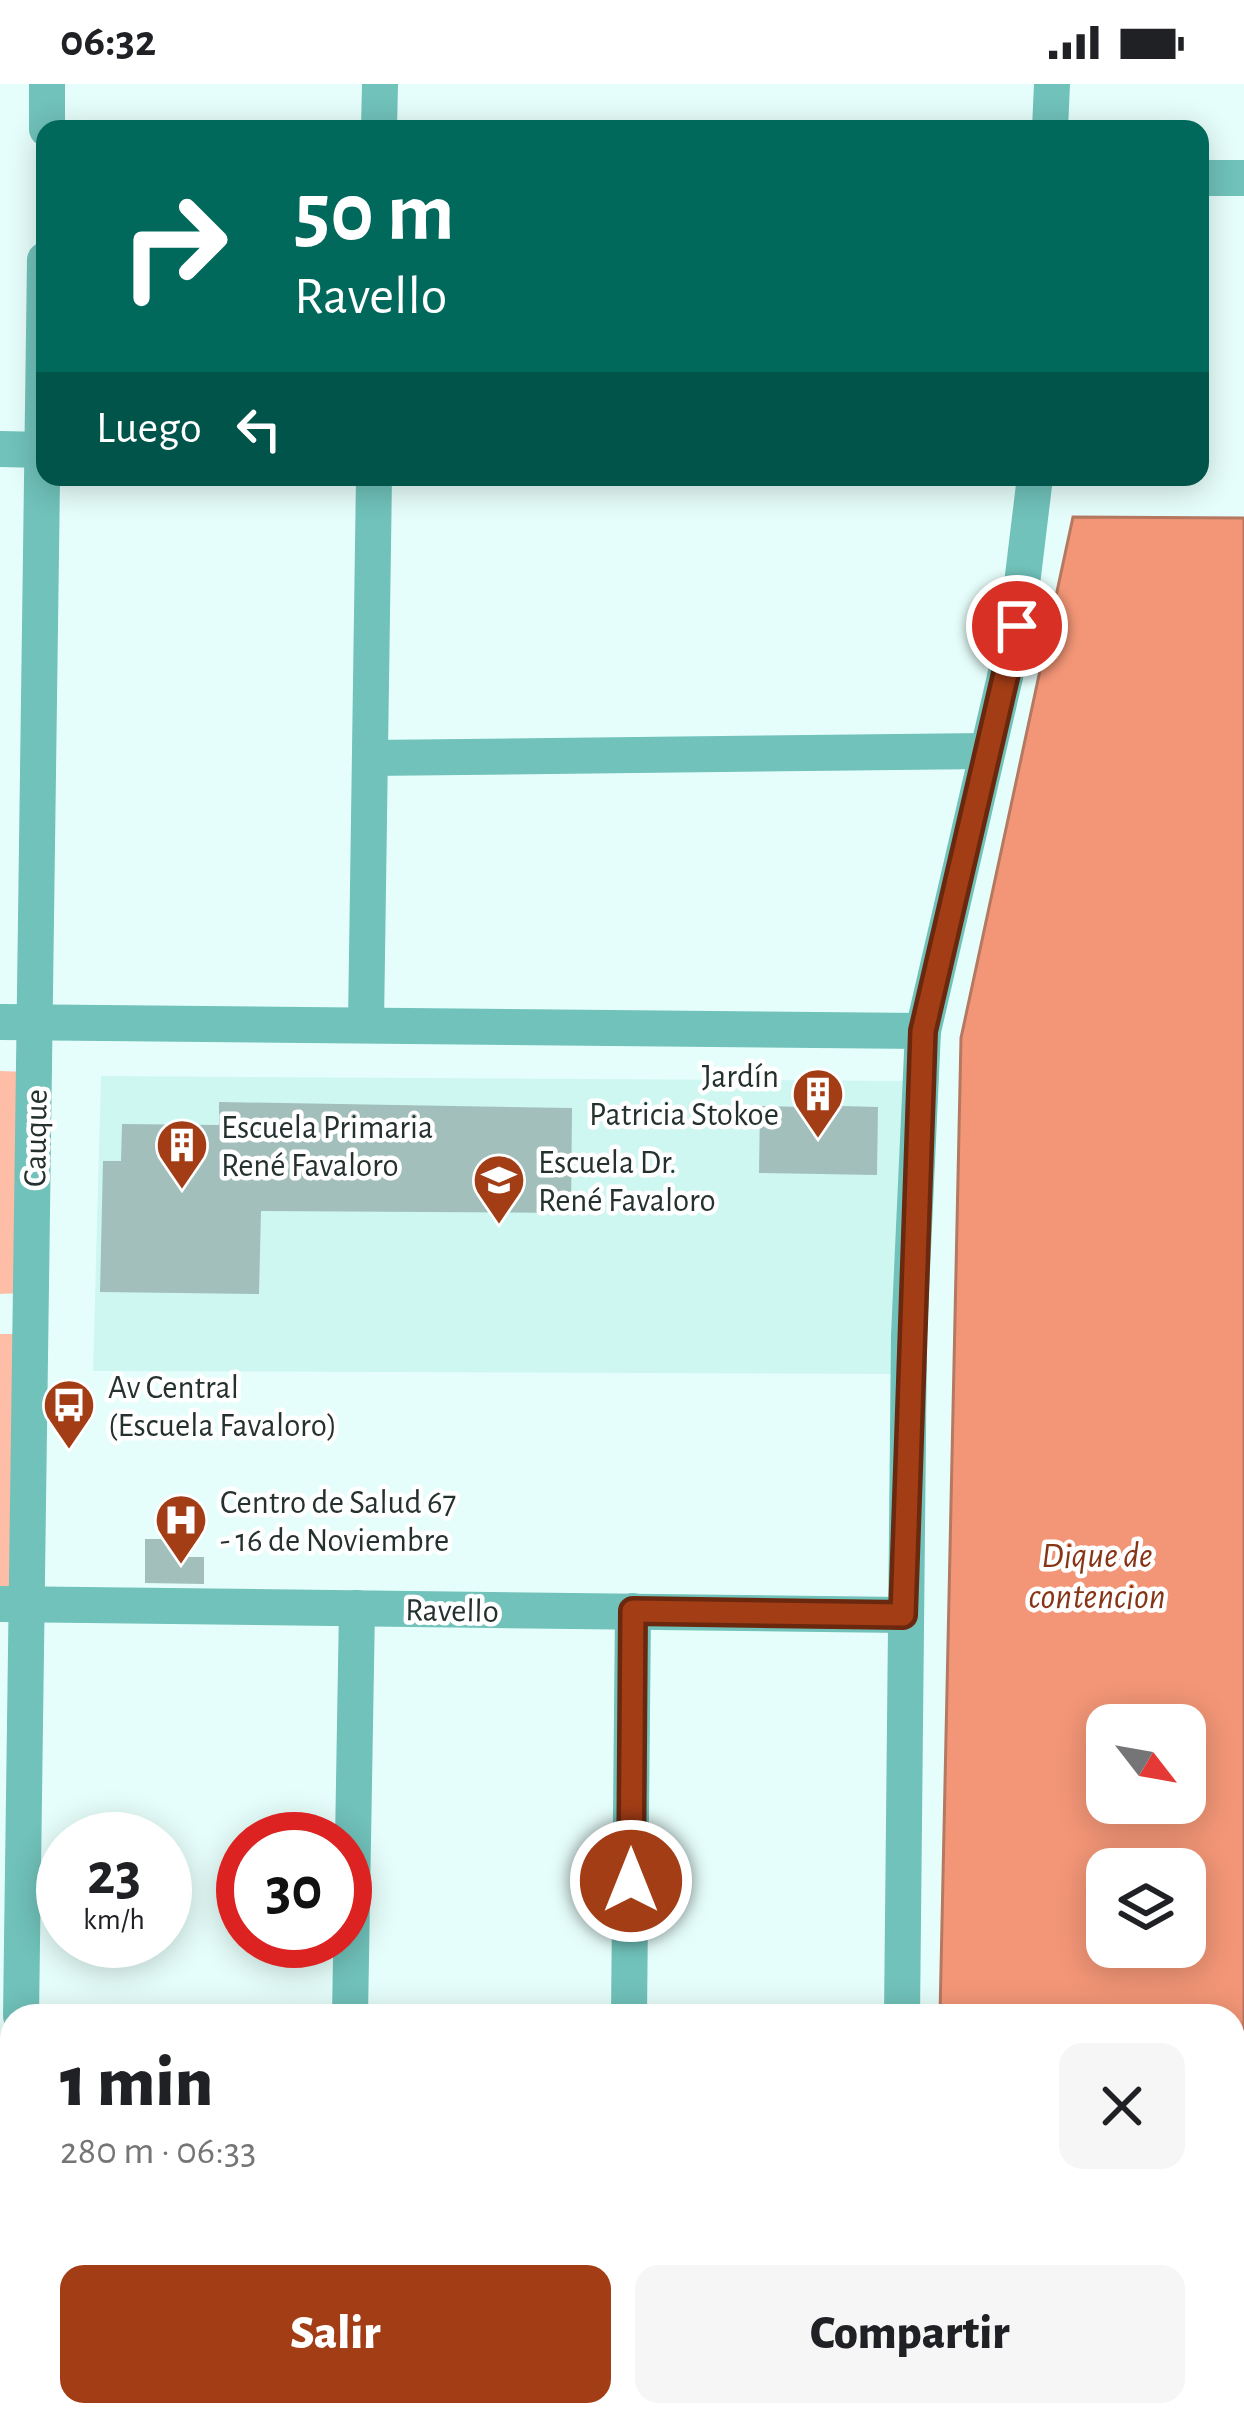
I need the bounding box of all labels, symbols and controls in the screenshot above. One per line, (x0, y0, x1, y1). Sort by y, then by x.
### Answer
text: 06:32 (60, 19, 156, 64)
icon: right (96, 168, 252, 324)
text: 50 m (294, 172, 455, 256)
text: Ravello (294, 270, 447, 324)
icon: left (226, 396, 292, 462)
text: Luego (96, 406, 202, 451)
pin (966, 575, 1068, 677)
icon: arrive (984, 593, 1050, 659)
place label: Jardín Patricia Stokoe (589, 1061, 779, 1132)
building icon: Jardín Patricia Stokoe (790, 1066, 846, 1140)
street label: Cauque (19, 1089, 54, 1187)
place label: Escuela Primaria René Favaloro (221, 1112, 433, 1183)
building icon: Escuela Primaria René Favaloro (154, 1117, 210, 1191)
place label: Escuela Dr. René Favaloro (538, 1147, 716, 1218)
school or university icon: Escuela Dr. René Favaloro (471, 1152, 527, 1226)
place label: Av Central (Escuela Favaloro) (108, 1372, 337, 1443)
bus stop icon: Av Central (Escuela Favaloro) (41, 1377, 97, 1451)
place label: Centro de Salud 67 - 16 de Noviembre (220, 1487, 456, 1558)
hospital icon: Centro de Salud 67 - 16 de Noviembre (153, 1492, 209, 1566)
water label: Dique de contencion (1028, 1538, 1166, 1615)
street label: Ravello (405, 1594, 499, 1629)
north arrow (1086, 1704, 1206, 1824)
map controls (1086, 1704, 1206, 1968)
speed limit sign: 30 (216, 1812, 372, 1968)
position arrow (568, 1818, 694, 1944)
text: 23 (87, 1845, 141, 1905)
button: layers (1086, 1848, 1206, 1968)
text: km/h (83, 1905, 145, 1935)
button: close (1059, 2043, 1185, 2169)
text: 1 min (60, 2047, 213, 2119)
text: 280 m · 06:33 (60, 2132, 256, 2171)
button: Salir (60, 2265, 611, 2403)
button: Compartir (635, 2265, 1185, 2403)

